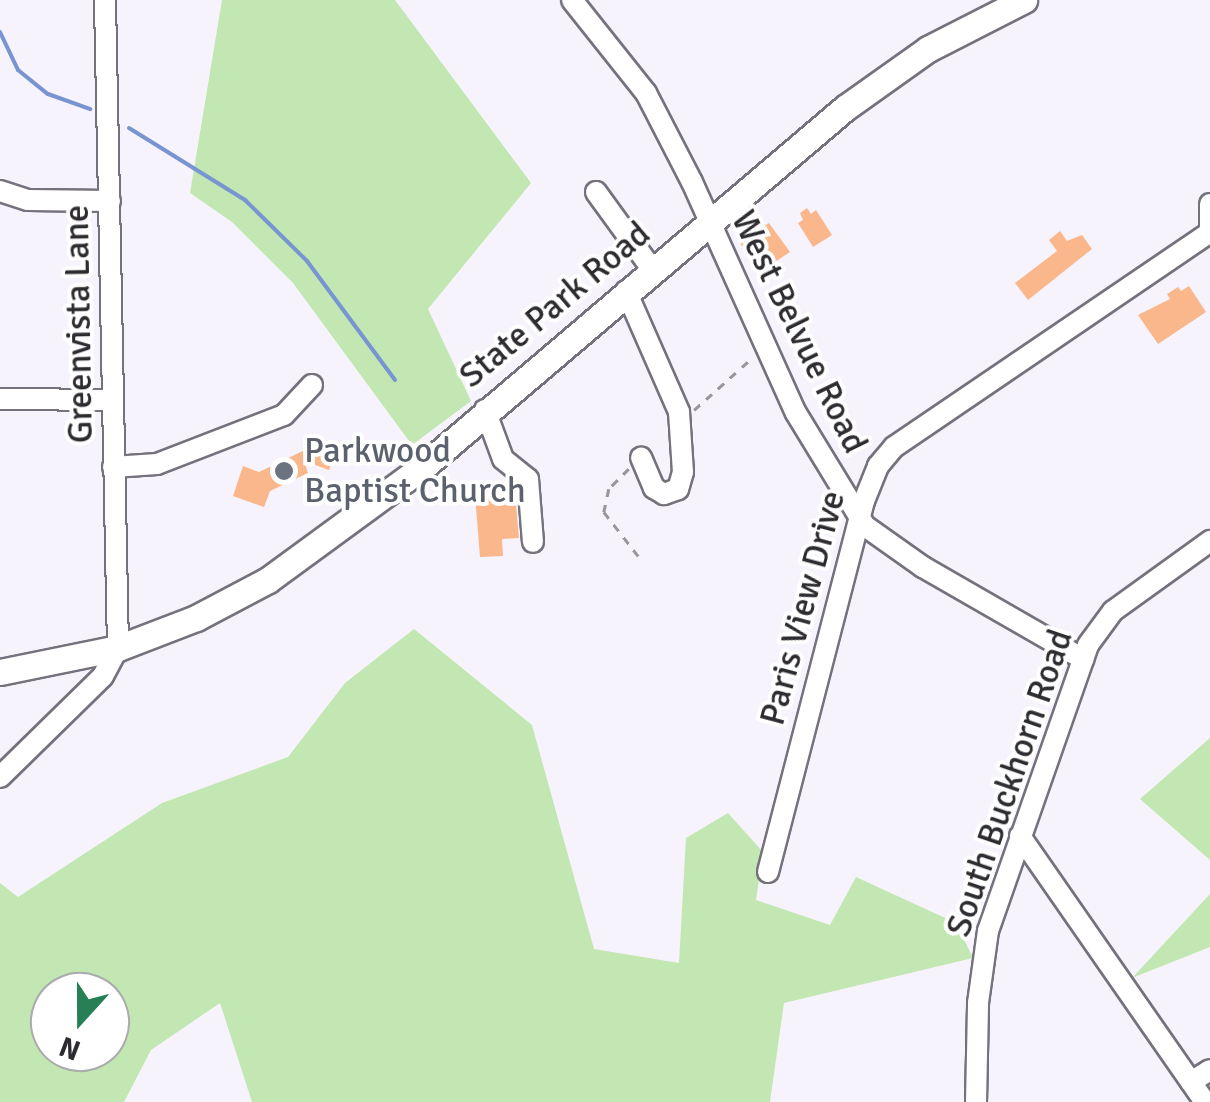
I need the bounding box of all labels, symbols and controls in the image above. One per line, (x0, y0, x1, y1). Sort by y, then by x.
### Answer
street label: Greenvista Lane (56, 204, 102, 444)
street label: West Belvue Road (722, 204, 876, 460)
street label: State Park Road (451, 213, 659, 397)
place label: Parkwood Baptist Church (304, 430, 526, 512)
marker: Parkwood Baptist Church (273, 460, 295, 482)
street label: Paris View Drive (752, 486, 854, 730)
street label: South Buckhorn Road (938, 624, 1082, 942)
north arrow (30, 972, 130, 1072)
text: N (55, 1029, 85, 1068)

